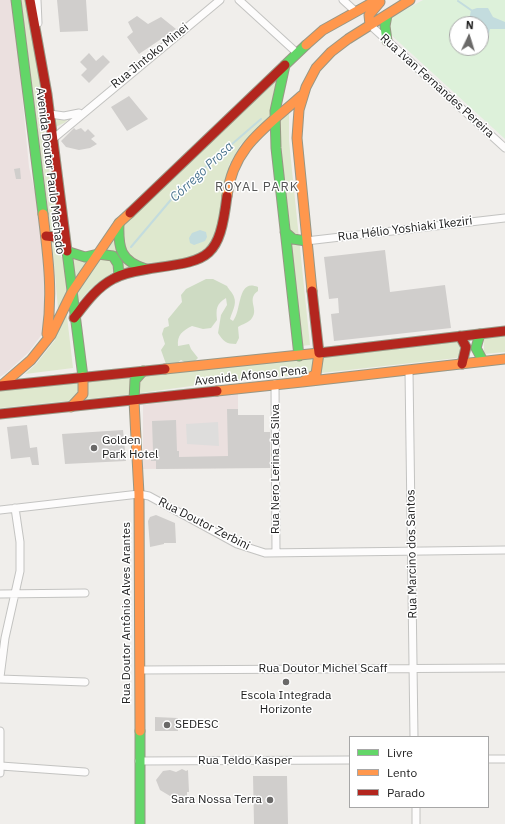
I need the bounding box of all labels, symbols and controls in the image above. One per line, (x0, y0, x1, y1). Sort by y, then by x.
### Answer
north arrow (449, 16, 489, 56)
text: N (465, 18, 474, 32)
street label: Rua Jintoko Minei (108, 20, 192, 92)
street label: Rua Ivan Fernandes Pereira (377, 31, 497, 141)
street label: Avenida Doutor Paulo Machado (33, 87, 67, 255)
water label: Córrego Prosa (167, 139, 237, 205)
district label: ROYAL PARK (215, 179, 299, 195)
street label: Rua Hélio Yoshiaki Ikeziri (337, 214, 473, 244)
street label: Avenida Afonso Pena (194, 363, 308, 389)
street label: Rua Nero Lerina da Silva (269, 404, 283, 534)
place label: Golden Park Hotel (102, 434, 158, 462)
marker: Golden Park Hotel (89, 443, 99, 453)
street label: Rua Marcino dos Santos (404, 489, 420, 619)
street label: Rua Doutor Zerbini (156, 495, 252, 553)
street label: Rua Doutor Antônio Alves Arantes (120, 522, 134, 704)
street label: Rua Doutor Michel Scaff (259, 662, 387, 676)
marker: Escola Integrada Horizonte (281, 677, 291, 687)
place label: Escola Integrada Horizonte (241, 689, 331, 717)
place label: SEDESC (175, 718, 218, 732)
marker: SEDESC (162, 720, 172, 730)
legend (349, 736, 489, 808)
text: Livre (387, 745, 413, 760)
street label: Rua Teldo Kasper (198, 754, 292, 768)
text: Lento (387, 765, 417, 780)
text: Parado (387, 785, 425, 800)
place label: Sara Nossa Terra (171, 793, 262, 807)
marker: Sara Nossa Terra (265, 795, 275, 805)

